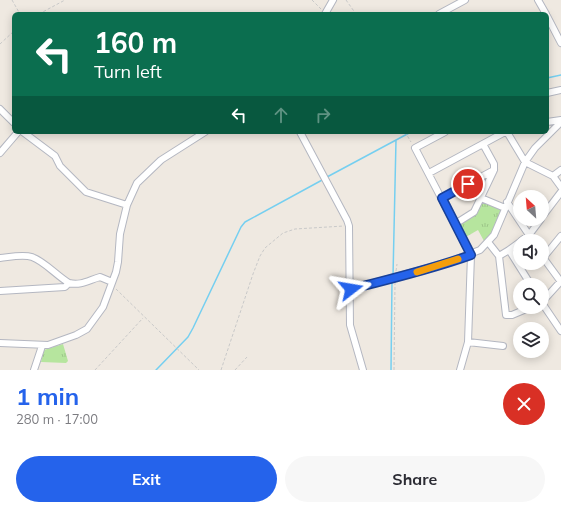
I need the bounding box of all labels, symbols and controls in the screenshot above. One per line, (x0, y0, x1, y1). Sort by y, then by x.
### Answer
text: 160 m (94, 25, 177, 60)
icon: left (28, 28, 80, 80)
text: Turn left (94, 60, 162, 83)
icon: left (228, 104, 250, 126)
icon: ahead (270, 104, 292, 126)
icon: right (312, 104, 334, 126)
pin (451, 167, 485, 201)
icon: arrive (457, 173, 479, 195)
north arrow (513, 190, 549, 226)
map controls (513, 190, 549, 358)
button: sound (513, 234, 549, 270)
position arrow (330, 268, 372, 310)
button: search (513, 278, 549, 314)
button: layers (513, 322, 549, 358)
text: 1 min (16, 381, 79, 411)
button: close (503, 383, 545, 425)
text: 280 m · 17:00 (16, 411, 98, 427)
button: Exit (16, 456, 277, 502)
button: Share (285, 456, 545, 502)

